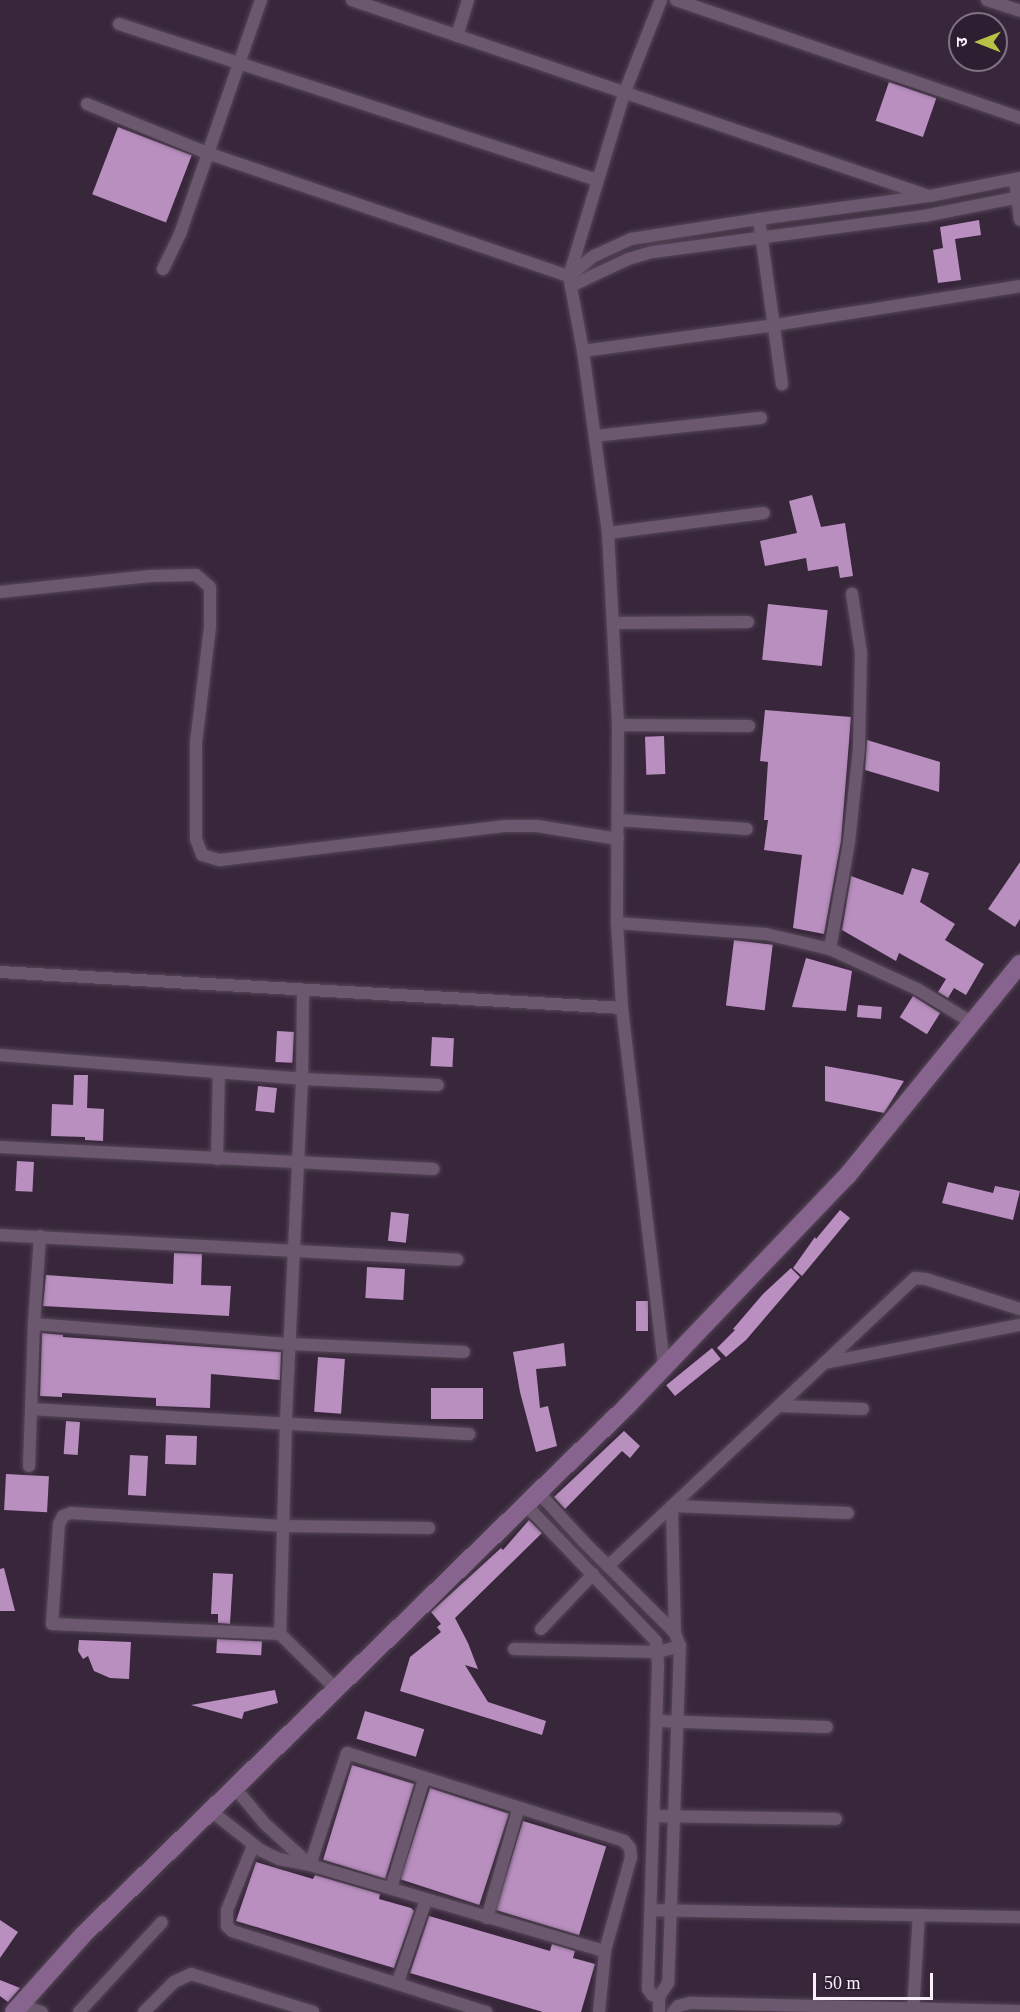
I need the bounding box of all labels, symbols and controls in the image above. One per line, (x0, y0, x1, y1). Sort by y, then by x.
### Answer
north arrow (948, 12, 1008, 72)
text: उ (953, 37, 970, 47)
scale bar (816, 1961, 936, 1999)
text: 50 m (824, 1973, 861, 1993)

